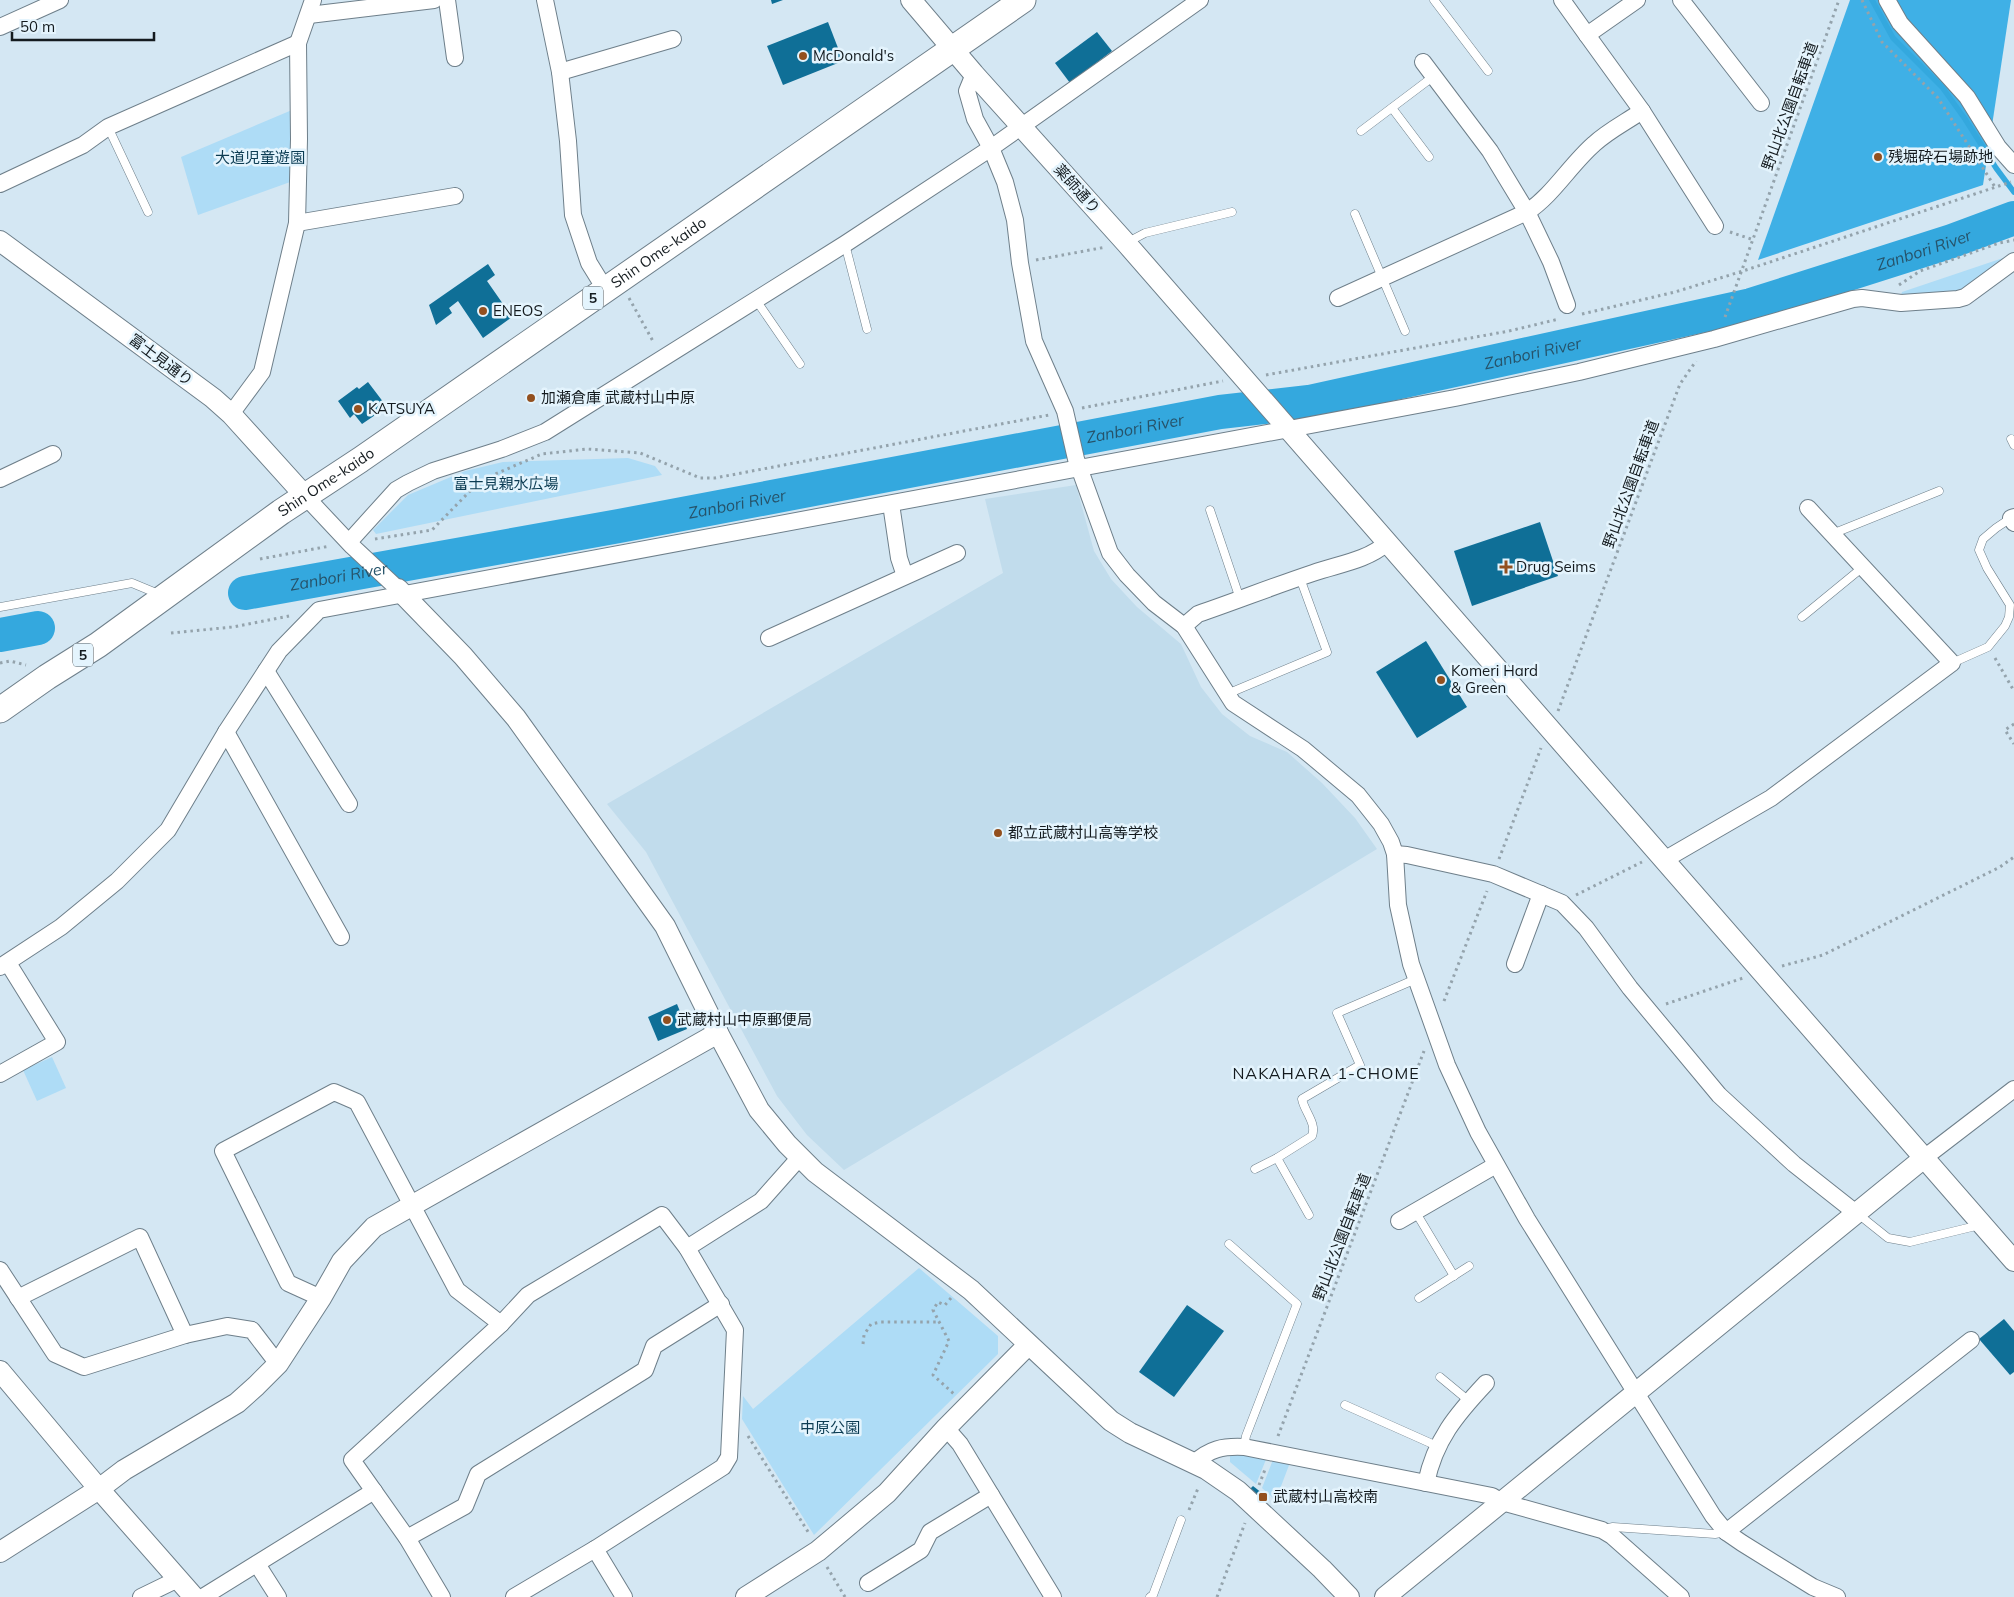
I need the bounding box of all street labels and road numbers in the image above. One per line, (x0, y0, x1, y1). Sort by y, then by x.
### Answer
street label: 野山北公園自転車道 (1758, 39, 1822, 173)
street label: 薬師通り (1050, 160, 1105, 217)
street label: Shin Ome-kaido (607, 213, 710, 292)
road number: 5 (583, 286, 603, 310)
street label: 富士見通り (126, 329, 197, 390)
street label: 野山北公園自転車道 (1599, 417, 1663, 551)
street label: Shin Ome-kaido (274, 443, 378, 520)
road number: 5 (73, 644, 93, 666)
street label: 野山北公園自転車道 (1308, 1170, 1375, 1303)

